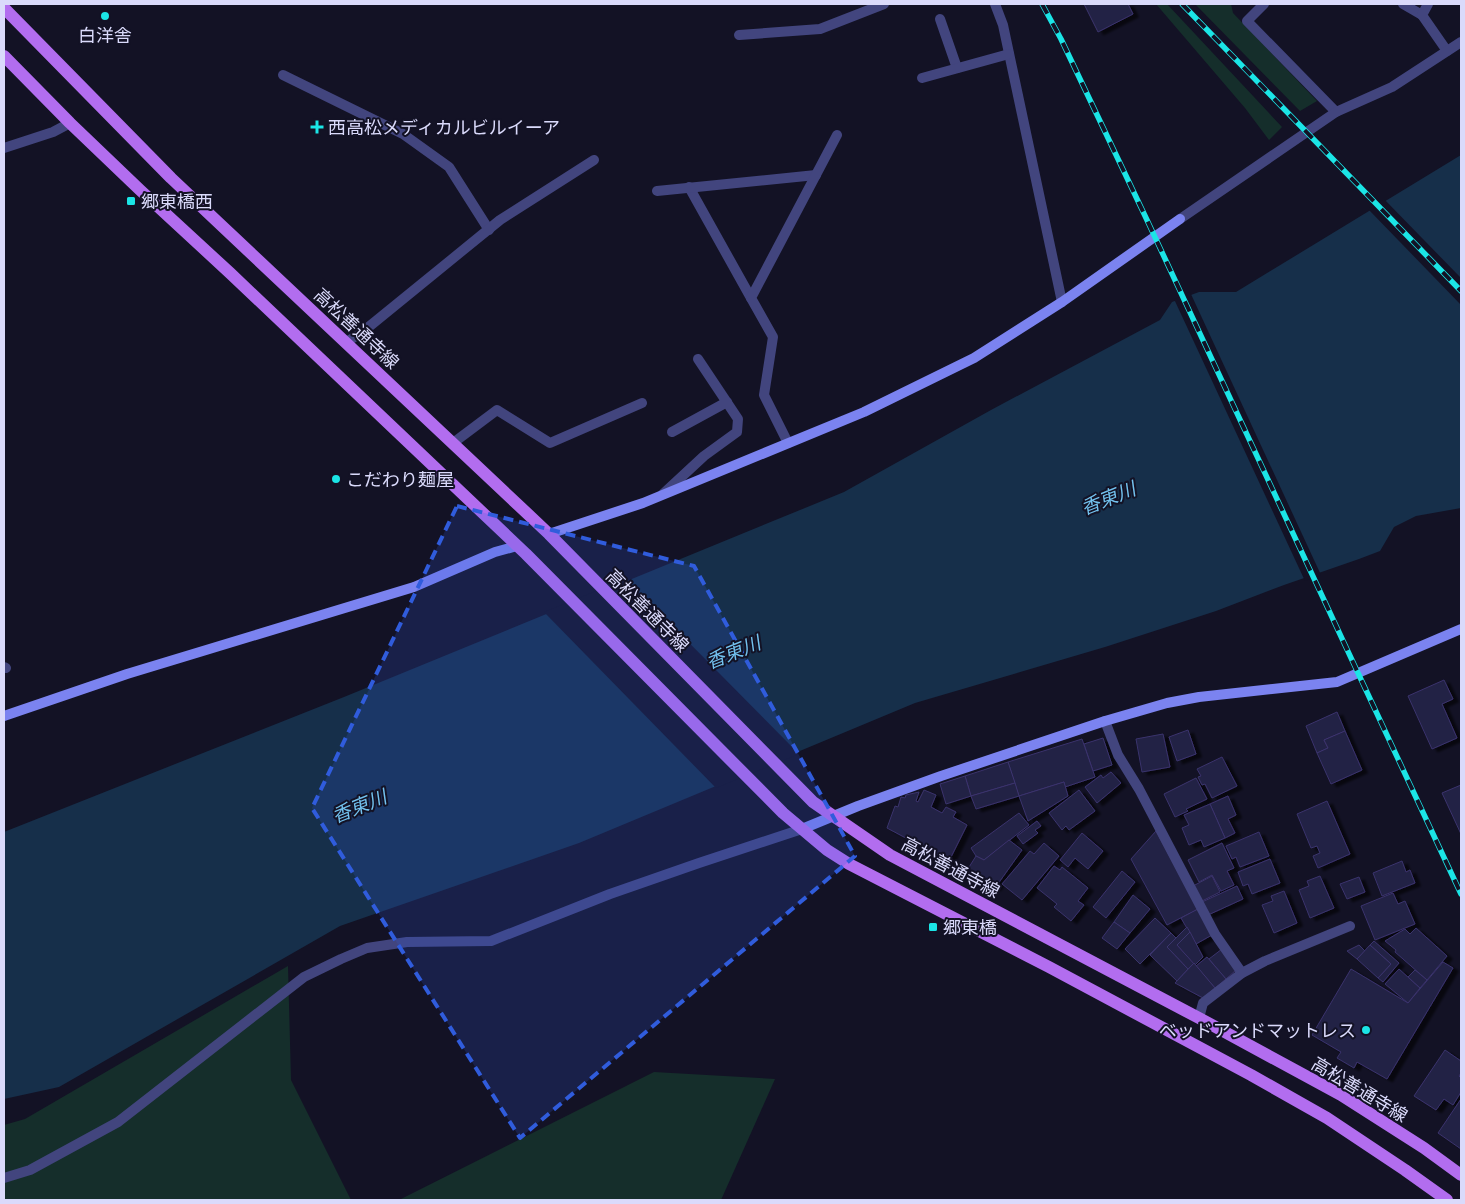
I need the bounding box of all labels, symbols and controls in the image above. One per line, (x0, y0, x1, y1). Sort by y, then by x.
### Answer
marker: 白洋舎 (99, 10, 111, 22)
place label: 白洋舎 (78, 23, 132, 47)
place label: 西高松メディカルビルイーア (328, 115, 560, 139)
marker: 西高松メディカルビルイーア (310, 120, 324, 134)
place label: 郷東橋西 (141, 189, 213, 213)
marker: 郷東橋西 (125, 195, 137, 207)
street label: 高松善通寺線 (309, 282, 405, 374)
place label: こだわり麺屋 (346, 467, 454, 491)
marker: こだわり麺屋 (330, 473, 342, 485)
water label: 香東川 (1077, 475, 1141, 521)
street label: 高松善通寺線 (601, 563, 695, 657)
water label: 香東川 (702, 629, 766, 675)
water label: 香東川 (328, 783, 392, 829)
street label: 高松善通寺線 (898, 831, 1004, 903)
place label: 郷東橋 (943, 915, 997, 939)
marker: 郷東橋 (927, 921, 939, 933)
place label: ベッドアンドマットレス (1159, 1018, 1356, 1042)
marker: ベッドアンドマットレス (1360, 1024, 1372, 1036)
street label: 高松善通寺線 (1308, 1051, 1412, 1127)

